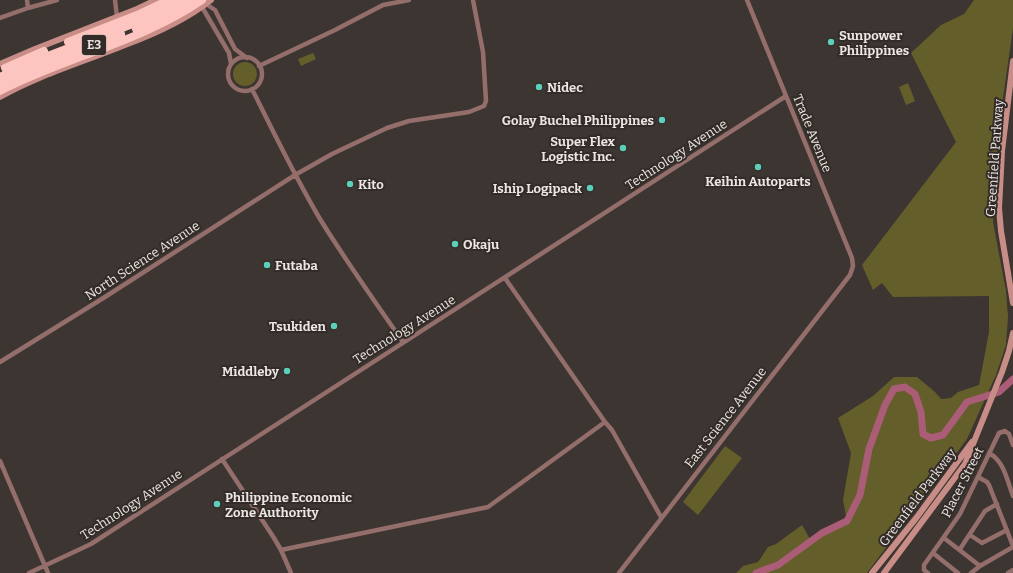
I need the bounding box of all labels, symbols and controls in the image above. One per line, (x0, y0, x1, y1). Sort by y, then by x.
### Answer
place label: Sunpower Philippines (839, 28, 909, 58)
road number: E3 (82, 35, 106, 55)
marker: Sunpower Philippines (826, 37, 836, 47)
place label: Nidec (547, 80, 583, 95)
marker: Nidec (534, 82, 544, 92)
street label: Trade Avenue (790, 92, 835, 174)
street label: Greenfield Parkway (983, 98, 1006, 218)
place label: Golay Buchel Philippines (502, 113, 654, 128)
marker: Golay Buchel Philippines (657, 115, 667, 125)
street label: Technology Avenue (623, 116, 730, 193)
place label: Super Flex Logistic Inc. (541, 134, 616, 164)
marker: Super Flex Logistic Inc. (618, 143, 628, 153)
marker: Keihin Autoparts (753, 162, 763, 172)
place label: Keihin Autoparts (705, 174, 811, 189)
place label: Kito (358, 177, 384, 192)
marker: Kito (345, 179, 355, 189)
place label: Iship Logipack (493, 181, 582, 196)
marker: Iship Logipack (585, 183, 595, 193)
street label: North Science Avenue (82, 218, 202, 303)
place label: Okaju (463, 237, 499, 253)
marker: Okaju (450, 239, 460, 249)
place label: Futaba (275, 258, 318, 273)
marker: Futaba (262, 260, 272, 270)
street label: Technology Avenue (350, 292, 458, 367)
place label: Tsukiden (269, 319, 327, 334)
marker: Tsukiden (329, 321, 339, 331)
place label: Middleby (222, 364, 280, 379)
street label: East Science Avenue (681, 364, 769, 471)
marker: Middleby (282, 366, 292, 376)
street label: Placer Street (938, 444, 987, 520)
street label: Greenfield Parkway (876, 446, 959, 549)
street label: Technology Avenue (78, 466, 185, 543)
place label: Philippine Economic Zone Authority (225, 490, 352, 520)
marker: Philippine Economic Zone Authority (212, 499, 222, 509)

